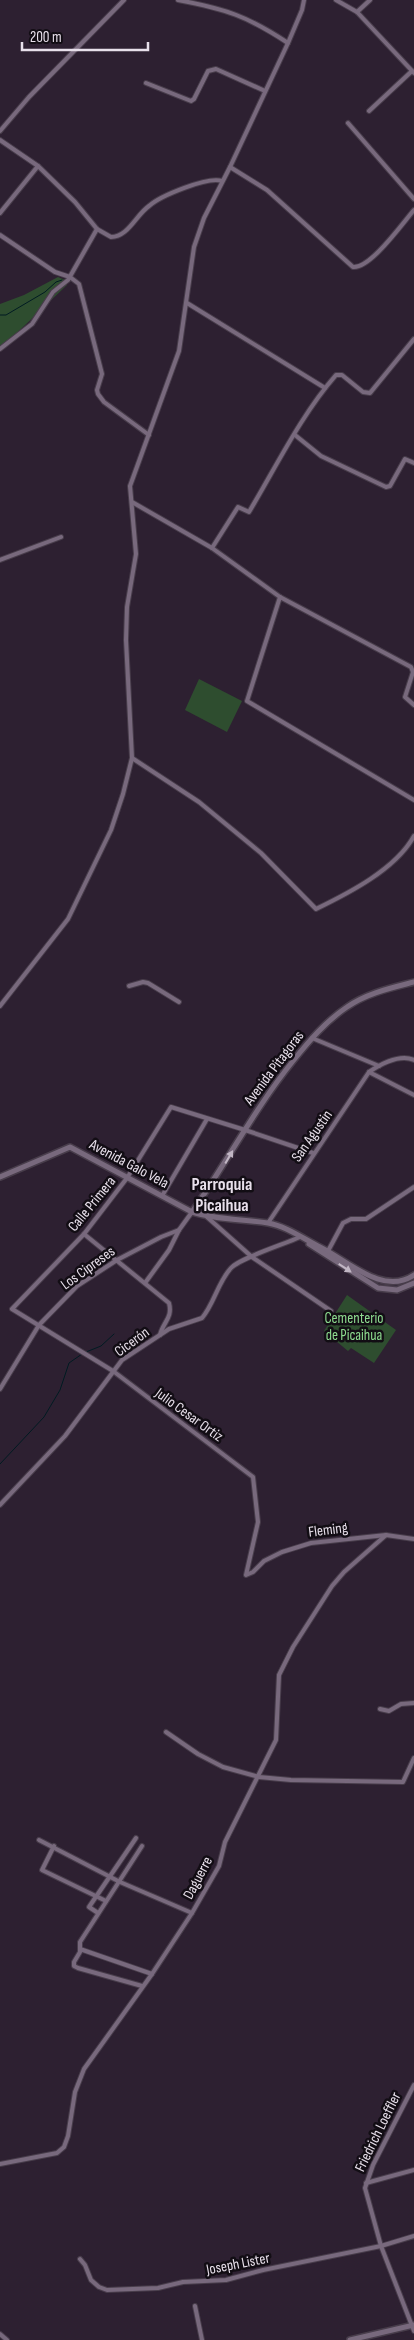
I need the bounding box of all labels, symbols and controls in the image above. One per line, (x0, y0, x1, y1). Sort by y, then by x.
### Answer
scale bar (22, 20, 149, 52)
text: 200 m (30, 28, 62, 47)
street label: Avenida Pitagoras (239, 1027, 308, 1110)
street label: San Agustin (287, 1106, 337, 1166)
street label: Avenida Galo Vela (85, 1135, 172, 1193)
one-way arrow (224, 1150, 233, 1163)
street label: Calle Primera (64, 1172, 120, 1236)
district label: Parroquia Picaihua (192, 1174, 252, 1216)
street label: Los Cipreses (57, 1242, 119, 1294)
one-way arrow (339, 1264, 352, 1273)
park label: Cementerio de Picaihua (324, 1309, 384, 1345)
street label: Cicerón (111, 1323, 153, 1361)
street label: Julio Cesar Ortiz (150, 1383, 227, 1446)
street label: Fleming (307, 1518, 349, 1542)
street label: Daguerre (179, 1853, 217, 1903)
street label: Friedrich Loeffler (351, 2088, 406, 2175)
street label: Joseph Lister (204, 2248, 272, 2280)

